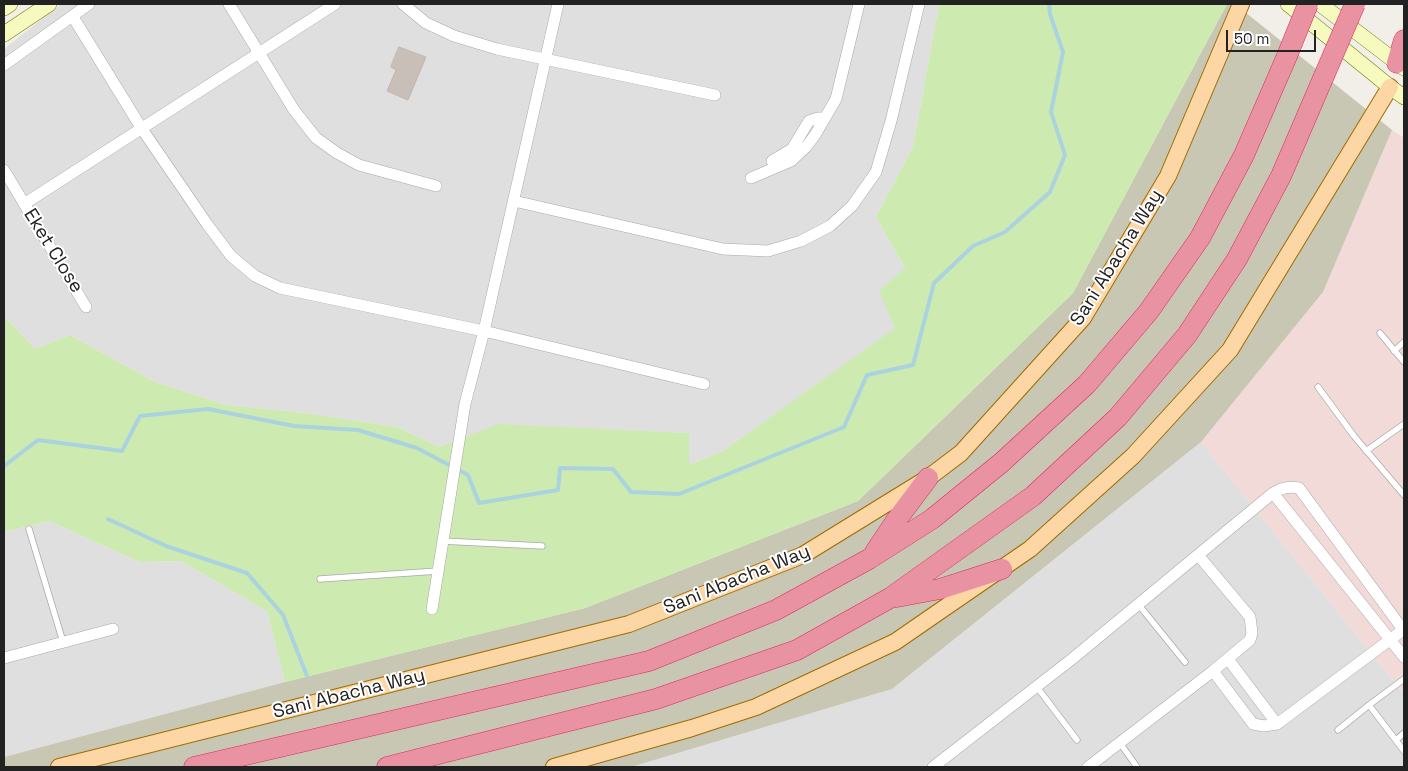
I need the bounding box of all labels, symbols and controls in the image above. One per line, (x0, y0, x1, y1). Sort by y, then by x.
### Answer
scale bar (1228, 20, 1318, 52)
text: 50 m (1234, 29, 1269, 48)
street label: Sani Abacha Way (1066, 186, 1168, 330)
street label: Eket Close (18, 205, 88, 297)
street label: Sani Abacha Way (660, 540, 814, 620)
street label: Sani Abacha Way (270, 664, 428, 724)

